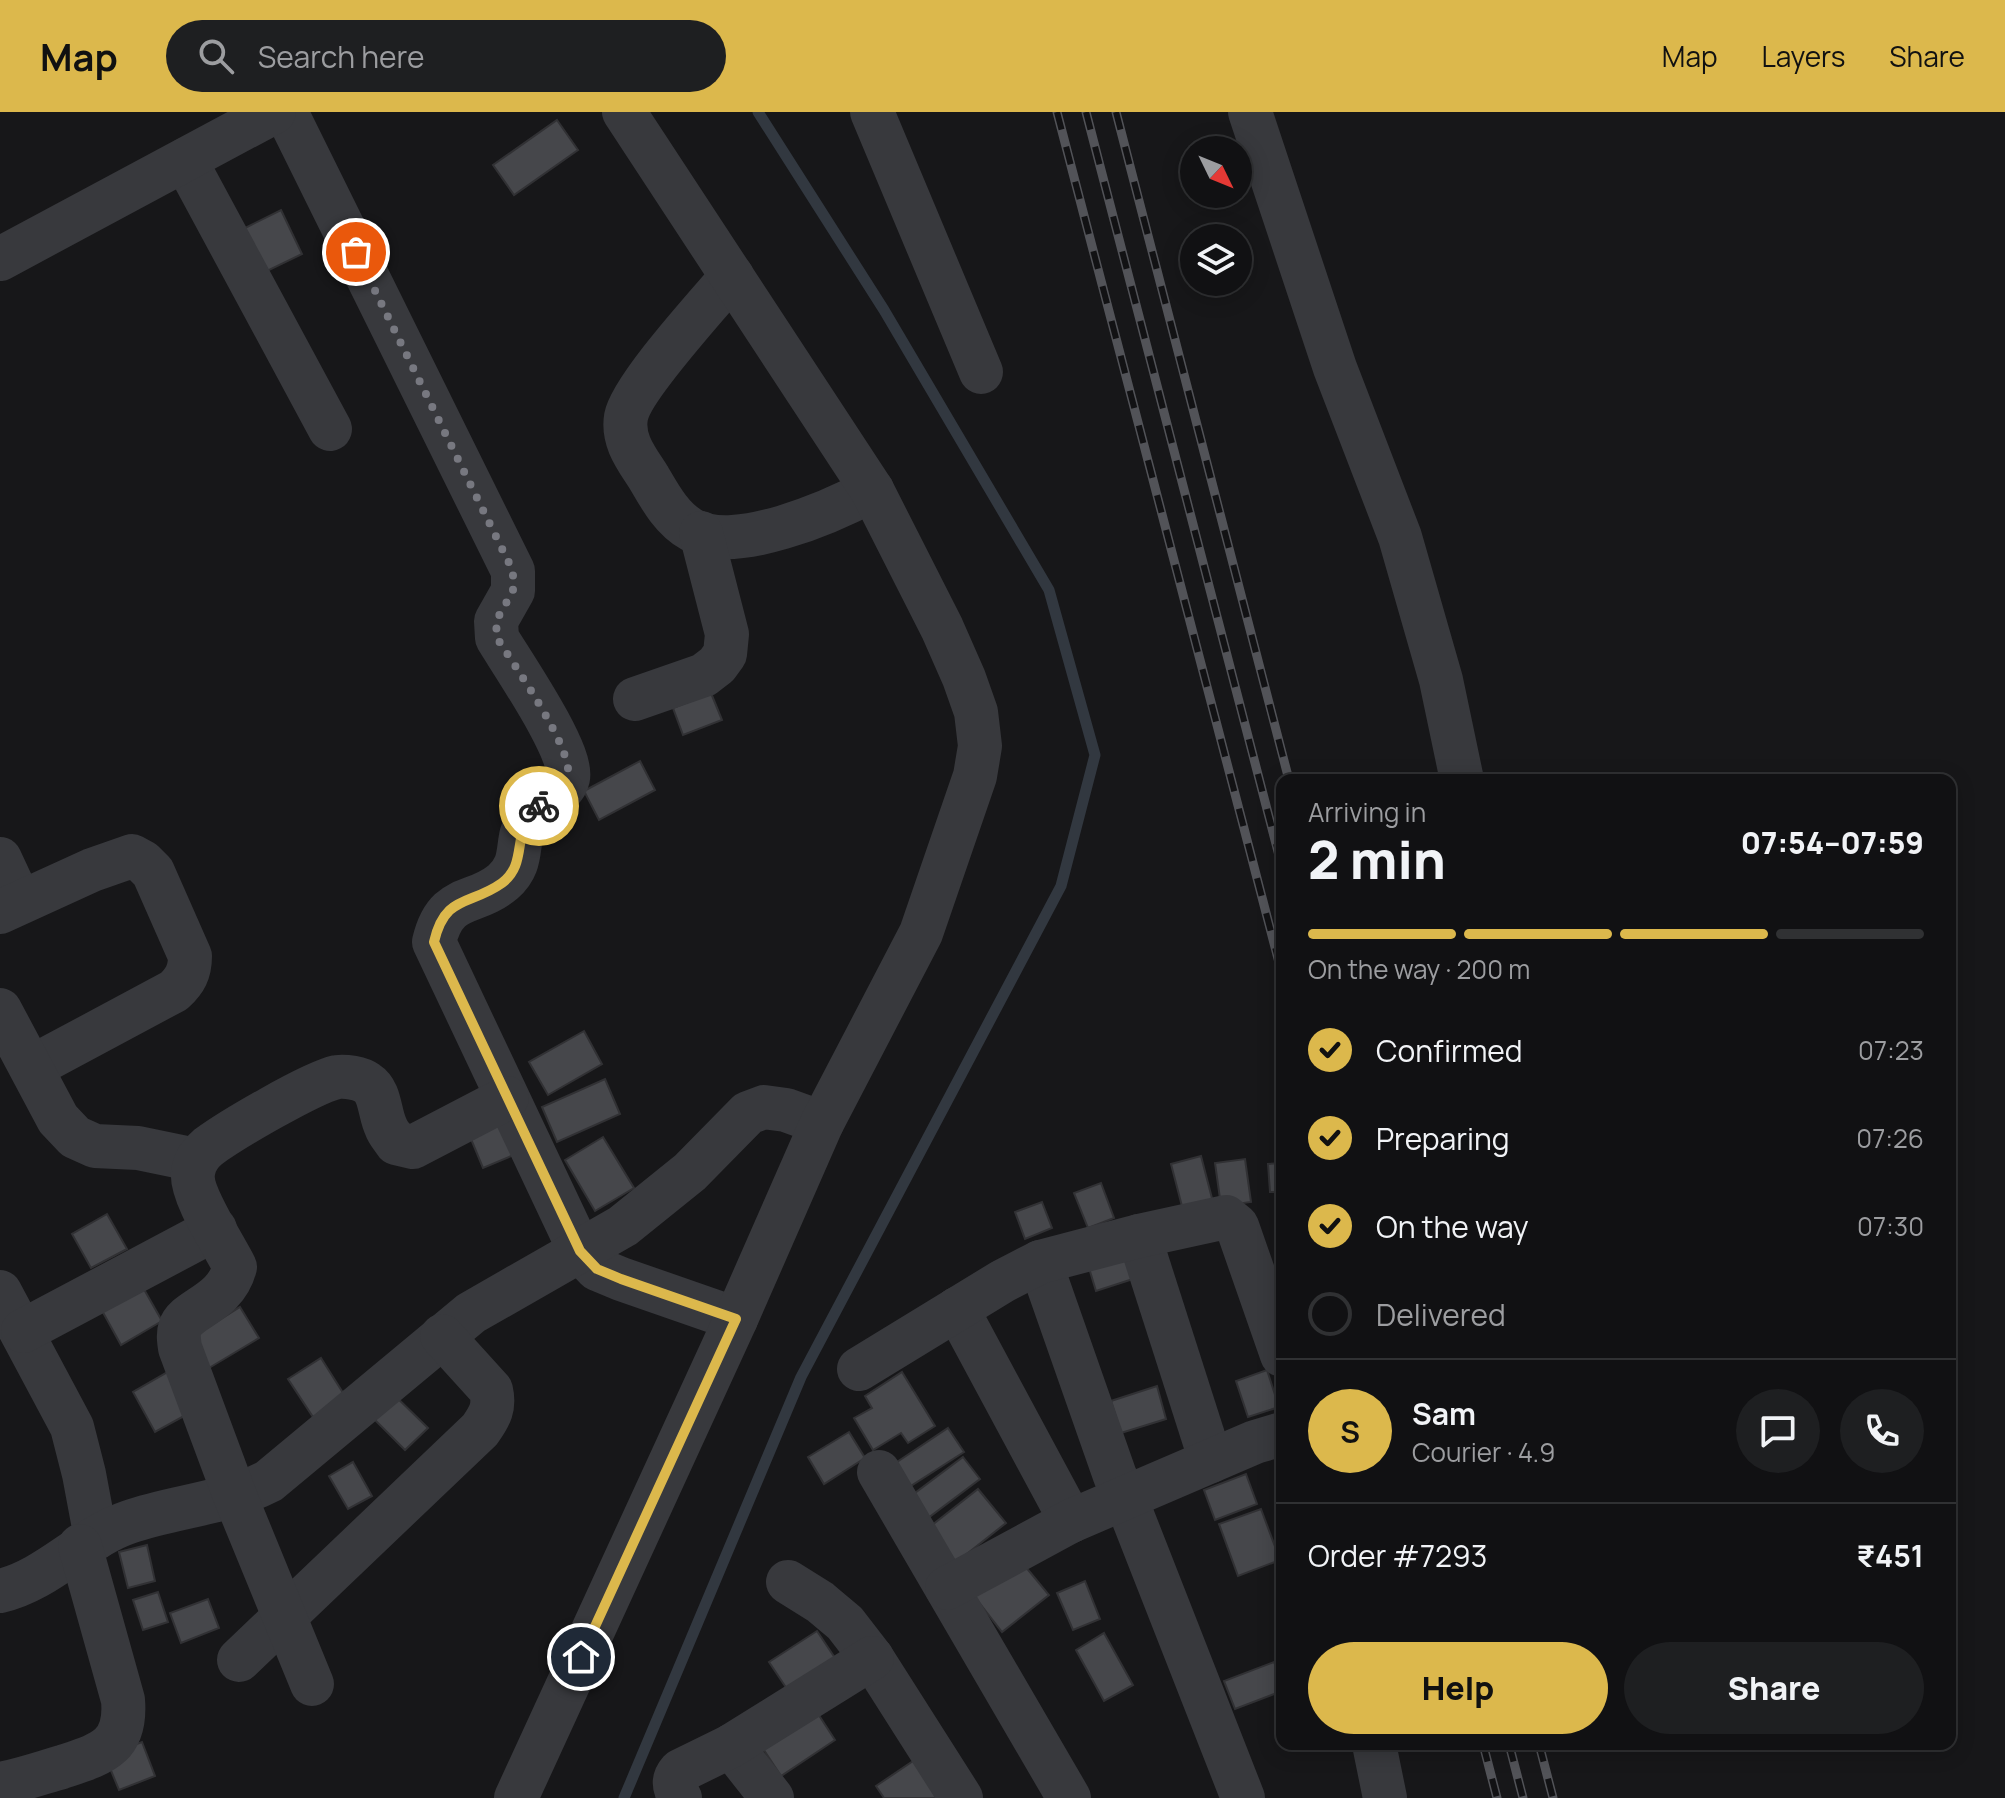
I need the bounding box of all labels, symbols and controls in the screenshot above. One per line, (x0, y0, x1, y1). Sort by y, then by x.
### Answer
search box (166, 20, 726, 92)
text: Map (40, 30, 118, 82)
icon: search (194, 34, 238, 78)
text: Search here (258, 36, 425, 77)
text: Map (1662, 37, 1718, 75)
text: Layers (1762, 37, 1845, 75)
text: Share (1889, 37, 1965, 75)
north arrow (1180, 136, 1252, 208)
map controls (1180, 136, 1252, 296)
pin (322, 218, 390, 286)
button: layers (1180, 224, 1252, 296)
icon: bag (334, 230, 378, 274)
courier (499, 766, 579, 846)
icon: bike (517, 784, 561, 828)
text: Arriving in (1308, 794, 1426, 830)
text: 07:54–07:59 (1741, 822, 1924, 863)
text: 2 min (1308, 824, 1446, 895)
text: On the way · 200 m (1308, 951, 1530, 987)
icon: check (1308, 1028, 1352, 1072)
text: Confirmed (1376, 1030, 1523, 1071)
text: 07:23 (1858, 1032, 1924, 1068)
icon: check (1308, 1116, 1352, 1160)
text: Preparing (1376, 1118, 1510, 1159)
text: 07:26 (1856, 1120, 1924, 1156)
icon: check (1308, 1204, 1352, 1248)
text: On the way (1376, 1206, 1529, 1247)
text: 07:30 (1857, 1208, 1924, 1244)
text: Delivered (1376, 1294, 1506, 1335)
button: chat (1736, 1389, 1820, 1473)
button: phone (1840, 1389, 1924, 1473)
text: Sam (1412, 1393, 1476, 1434)
text: S (1340, 1411, 1360, 1452)
text: Courier · 4.9 (1412, 1434, 1555, 1470)
text: Order #7293 (1308, 1535, 1487, 1576)
text: ₹451 (1856, 1535, 1924, 1576)
pin (547, 1623, 615, 1691)
icon: home (559, 1635, 603, 1679)
button: Help (1308, 1642, 1608, 1734)
button: Share (1624, 1642, 1924, 1734)

